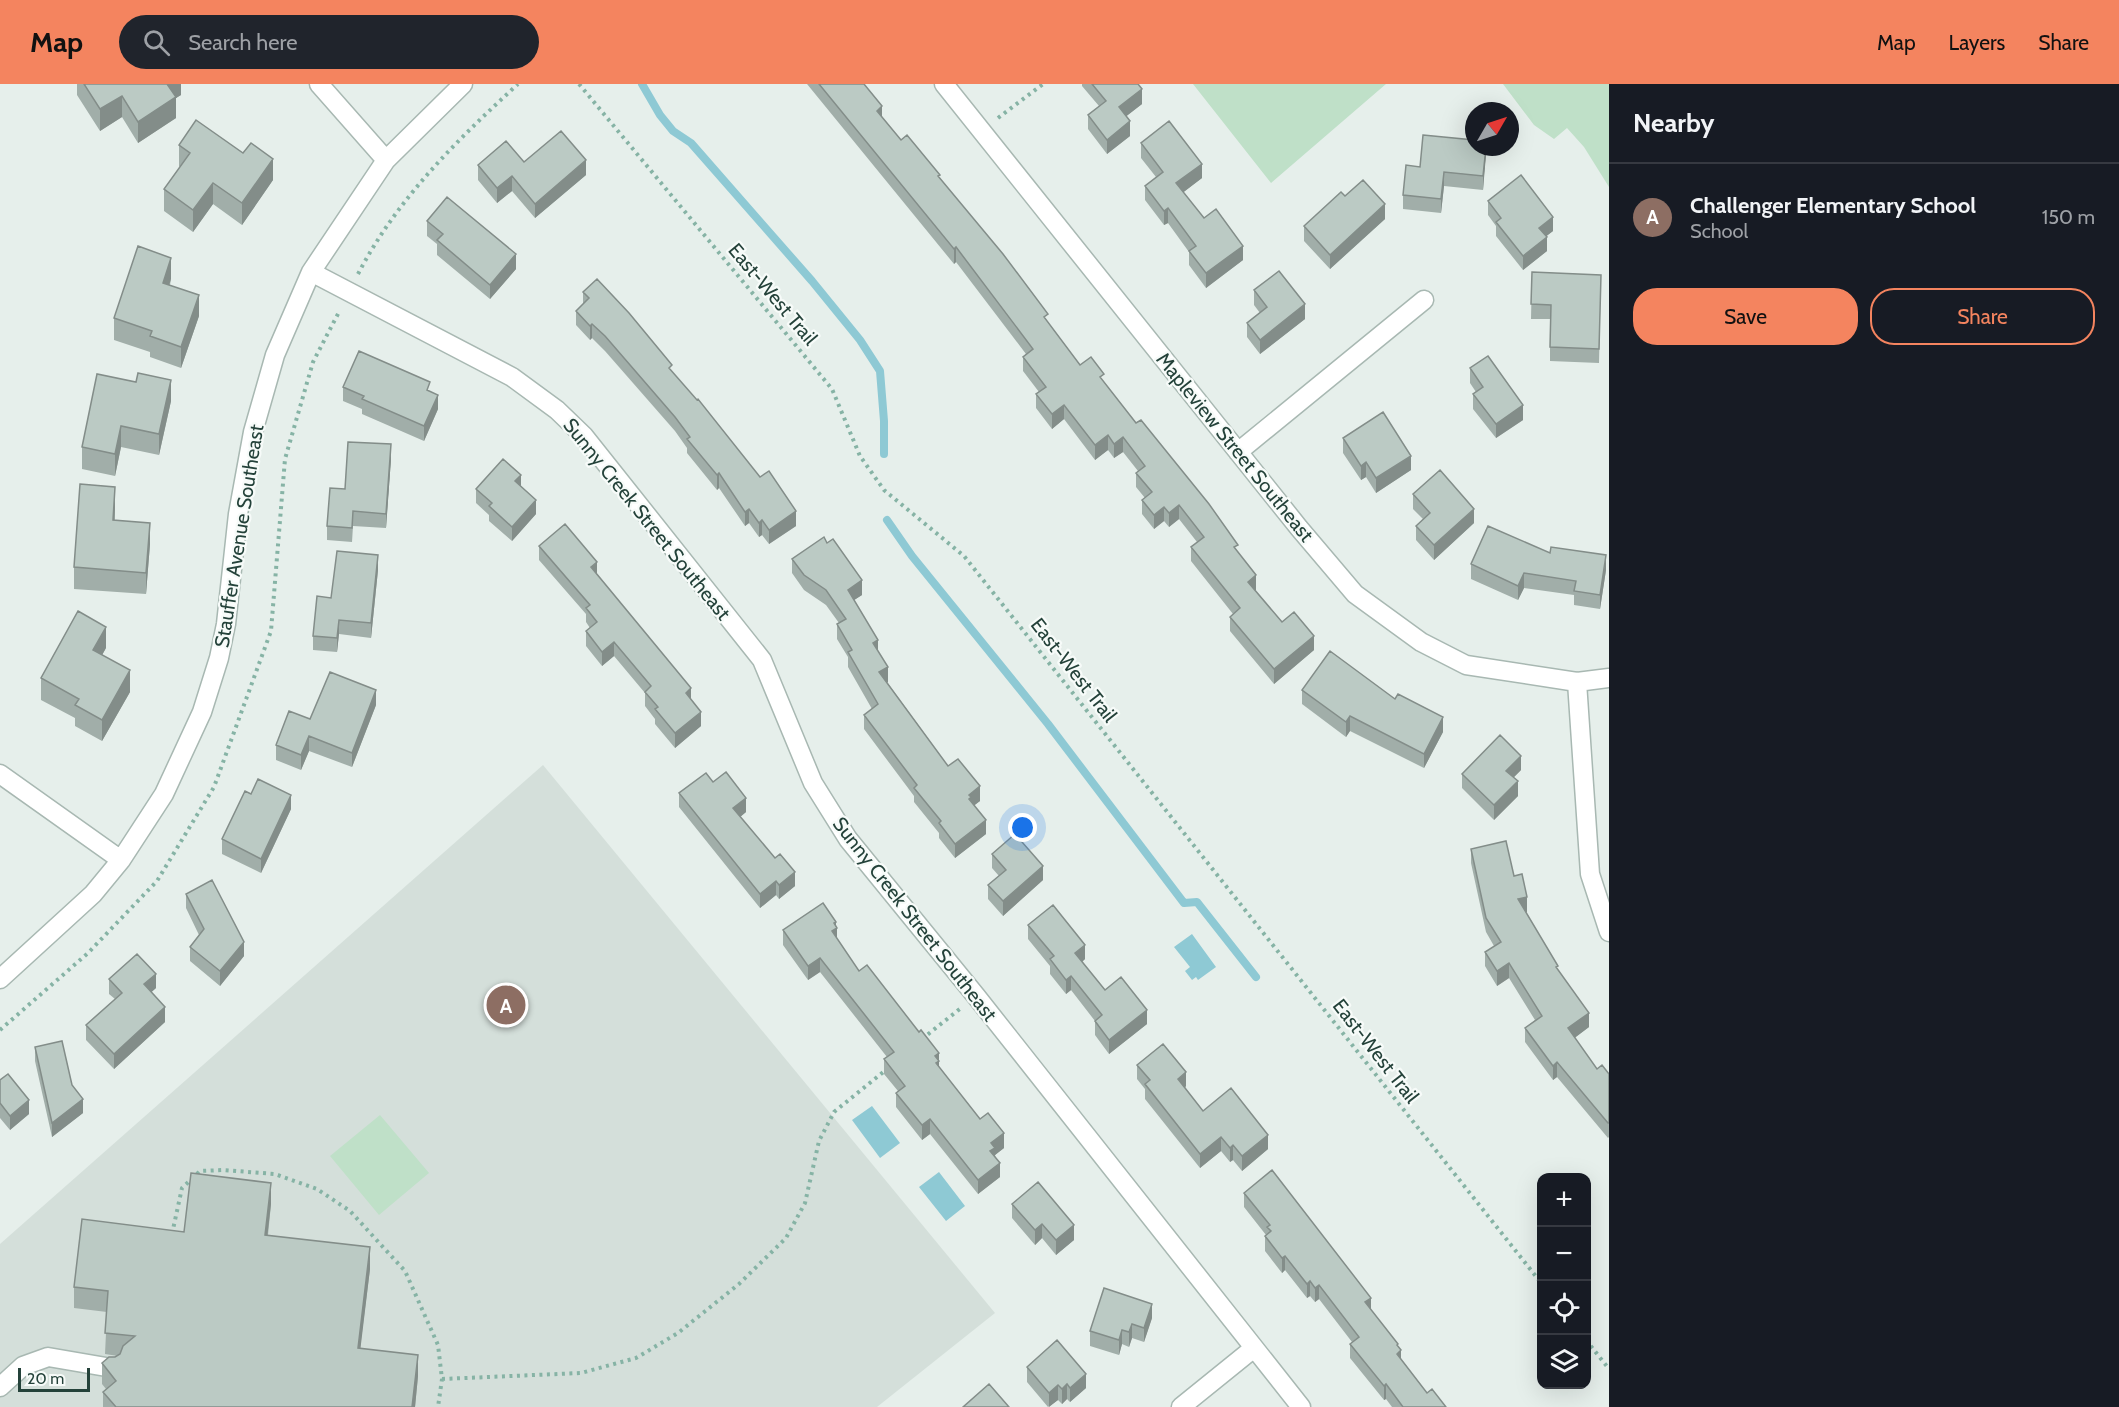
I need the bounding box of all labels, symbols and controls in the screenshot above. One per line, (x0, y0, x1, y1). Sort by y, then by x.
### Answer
search box (119, 15, 539, 69)
text: Map (30, 25, 83, 59)
icon: search (140, 26, 173, 59)
text: Search here (188, 29, 297, 56)
text: Map (1877, 30, 1916, 55)
text: Layers (1949, 30, 2005, 55)
text: Share (2038, 30, 2089, 55)
north arrow (1465, 102, 1519, 156)
text: Nearby (1633, 107, 1714, 139)
text: Challenger Elementary School (1690, 192, 1976, 219)
text: A (1646, 205, 1659, 229)
text: 150 m (2042, 205, 2095, 229)
text: School (1690, 219, 1748, 243)
street label: East-West Trail (723, 238, 823, 350)
button: Save (1633, 288, 1858, 345)
button: Share (1870, 288, 2095, 345)
street label: Mapleview Street Southeast (1151, 348, 1319, 547)
street label: Sunny Creek Street Southeast (558, 413, 736, 625)
street label: Stauffer Avenue Southeast (209, 422, 269, 649)
street label: East-West Trail (1026, 613, 1122, 727)
street label: Sunny Creek Street Southeast (828, 812, 1002, 1026)
your location (1008, 813, 1037, 842)
pin: A (486, 982, 526, 1028)
street label: East-West Trail (1328, 994, 1424, 1108)
map controls (1537, 1173, 1591, 1389)
button: + (1537, 1173, 1591, 1227)
button: − (1537, 1227, 1591, 1281)
button: locate (1537, 1281, 1591, 1335)
button: layers (1537, 1335, 1591, 1389)
scale bar (18, 1365, 90, 1392)
text: 20 m (27, 1369, 64, 1388)

